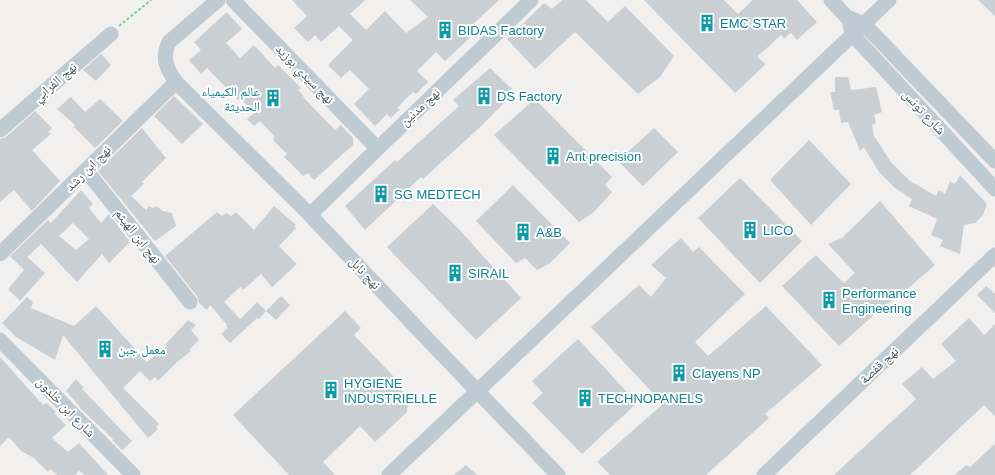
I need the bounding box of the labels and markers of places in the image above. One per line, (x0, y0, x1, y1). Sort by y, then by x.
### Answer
building icon: EMC STAR (697, 13, 717, 33)
place label: EMC STAR (720, 16, 786, 31)
building icon: BIDAS Factory (435, 20, 455, 40)
place label: BIDAS Factory (458, 23, 544, 38)
place label: عالم الكيمياء الحديثة (201, 84, 260, 114)
building icon: DS Factory (474, 86, 494, 106)
building icon: عالم الكيمياء الحديثة (263, 88, 283, 108)
place label: DS Factory (497, 89, 563, 104)
building icon: Ant precision (543, 146, 563, 166)
place label: Ant precision (566, 149, 641, 164)
building icon: SG MEDTECH (371, 184, 391, 204)
place label: SG MEDTECH (394, 187, 481, 202)
building icon: LICO (740, 220, 760, 240)
building icon: A&B (513, 222, 533, 242)
place label: LICO (763, 223, 793, 238)
place label: A&B (536, 225, 562, 240)
building icon: SIRAIL (445, 263, 465, 283)
place label: SIRAIL (468, 266, 509, 281)
place label: Performance Engineering (842, 286, 916, 316)
building icon: Performance Engineering (819, 290, 839, 310)
building icon: معمل جبن (95, 339, 115, 359)
place label: معمل جبن (118, 342, 166, 358)
building icon: Clayens NP (669, 363, 689, 383)
place label: Clayens NP (692, 366, 761, 381)
place label: HYGIENE INDUSTRIELLE (344, 376, 438, 406)
building icon: HYGIENE INDUSTRIELLE (321, 380, 341, 400)
building icon: TECHNOPANELS (575, 388, 595, 408)
place label: TECHNOPANELS (598, 391, 704, 406)

